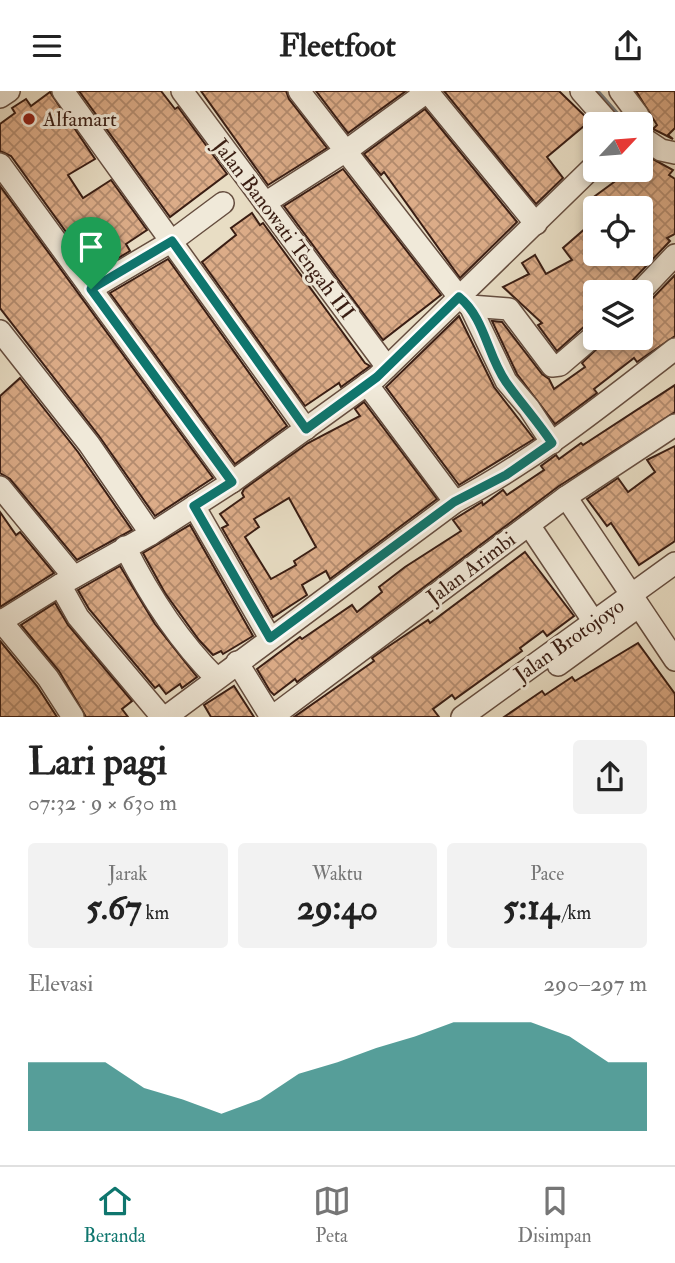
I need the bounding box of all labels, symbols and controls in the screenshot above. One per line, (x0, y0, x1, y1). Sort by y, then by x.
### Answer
text: Fleetfoot (279, 26, 396, 66)
icon: menu (28, 27, 66, 65)
icon: share (609, 27, 647, 65)
place label: Alfamart (42, 106, 117, 133)
marker: Alfamart (21, 111, 37, 127)
north arrow (583, 112, 653, 182)
map controls (583, 112, 653, 350)
street label: Jalan Banowati Tengah III (206, 133, 361, 325)
button: locate (583, 196, 653, 266)
pin (61, 217, 121, 289)
icon: arrive (72, 228, 110, 266)
button: layers (583, 280, 653, 350)
street label: Jalan Arimbi (421, 526, 522, 611)
street label: Jalan Brotojoyo (508, 593, 630, 689)
text: Lari pagi (28, 738, 167, 786)
button: share (573, 740, 647, 814)
text: 07:32 · 9 × 630 m (28, 788, 177, 817)
text: Jarak (108, 862, 147, 886)
text: Waktu (312, 862, 363, 886)
text: Pace (530, 862, 564, 886)
text: 5.67 (86, 886, 142, 930)
text: 29:40 (297, 886, 378, 930)
text: 5:14 (503, 886, 559, 930)
text: km (142, 901, 169, 925)
text: /km (559, 901, 591, 925)
text: Elevasi (28, 969, 93, 998)
text: 290–297 m (543, 969, 647, 998)
tab: Beranda (83, 1182, 146, 1248)
tab: Peta (313, 1182, 351, 1248)
tab: Disimpan (518, 1182, 592, 1248)

